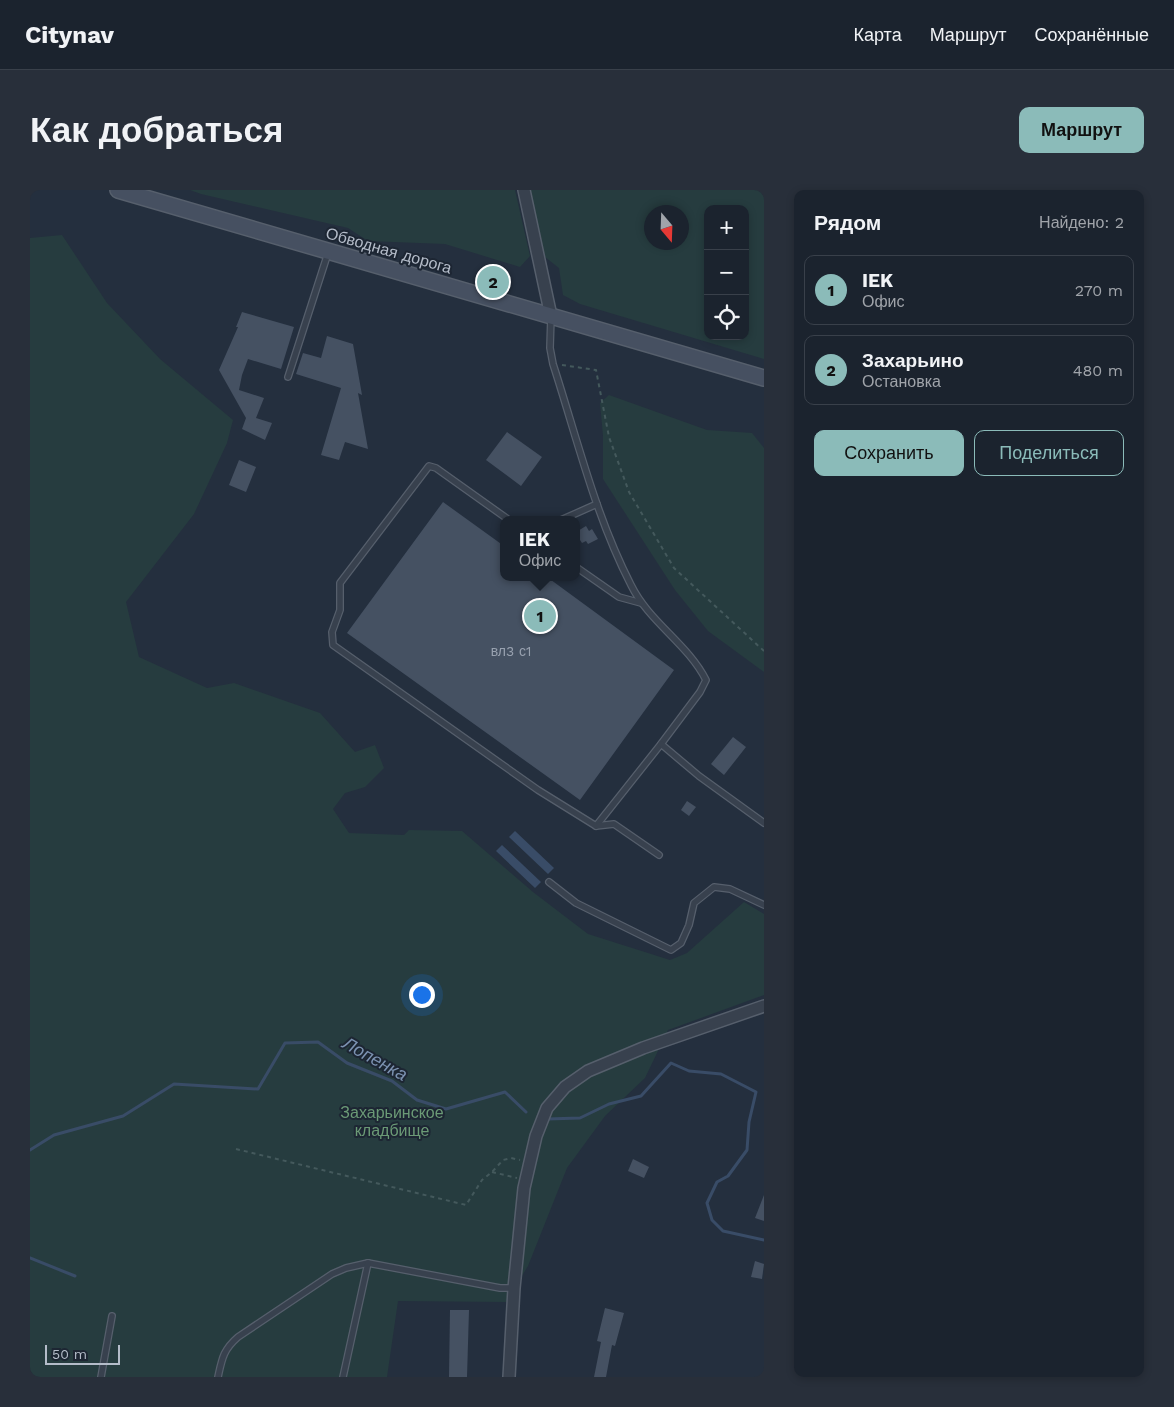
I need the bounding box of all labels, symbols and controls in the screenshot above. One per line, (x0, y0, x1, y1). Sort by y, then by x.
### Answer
text: Citynav (25, 21, 114, 49)
text: Карта (854, 24, 902, 45)
text: Маршрут (930, 24, 1006, 45)
text: Сохранённые (1034, 24, 1149, 45)
button: Маршрут (1019, 107, 1144, 153)
text: Как добраться (30, 109, 283, 151)
north arrow (644, 205, 689, 250)
map controls (704, 205, 749, 340)
button: + (704, 205, 749, 250)
text: Рядом (814, 210, 881, 235)
text: Найдено: 2 (1039, 213, 1124, 232)
street label: Обводная дорога (324, 223, 454, 278)
button: − (704, 250, 749, 295)
pin: 2 (477, 263, 509, 301)
text: IEK (862, 269, 893, 292)
text: 1 (828, 281, 834, 300)
text: 270 m (1075, 281, 1123, 300)
text: Офис (862, 292, 905, 311)
button: locate (704, 295, 749, 340)
text: Захарьино (862, 349, 964, 372)
text: 2 (826, 361, 836, 380)
text: 480 m (1073, 361, 1123, 380)
text: Остановка (862, 372, 941, 391)
button: Сохранить (814, 430, 964, 476)
button: Поделиться (974, 430, 1124, 476)
popup (500, 516, 580, 581)
text: IEK (519, 528, 550, 551)
text: Офис (519, 551, 561, 570)
pin: 1 (524, 597, 556, 635)
house number: вл3 с1 (491, 643, 531, 659)
your location (409, 982, 435, 1008)
water label: Лопенка (338, 1032, 411, 1085)
park label: Захарьинское кладбище (340, 1103, 444, 1140)
scale bar (45, 1342, 120, 1365)
text: 50 m (52, 1346, 87, 1362)

